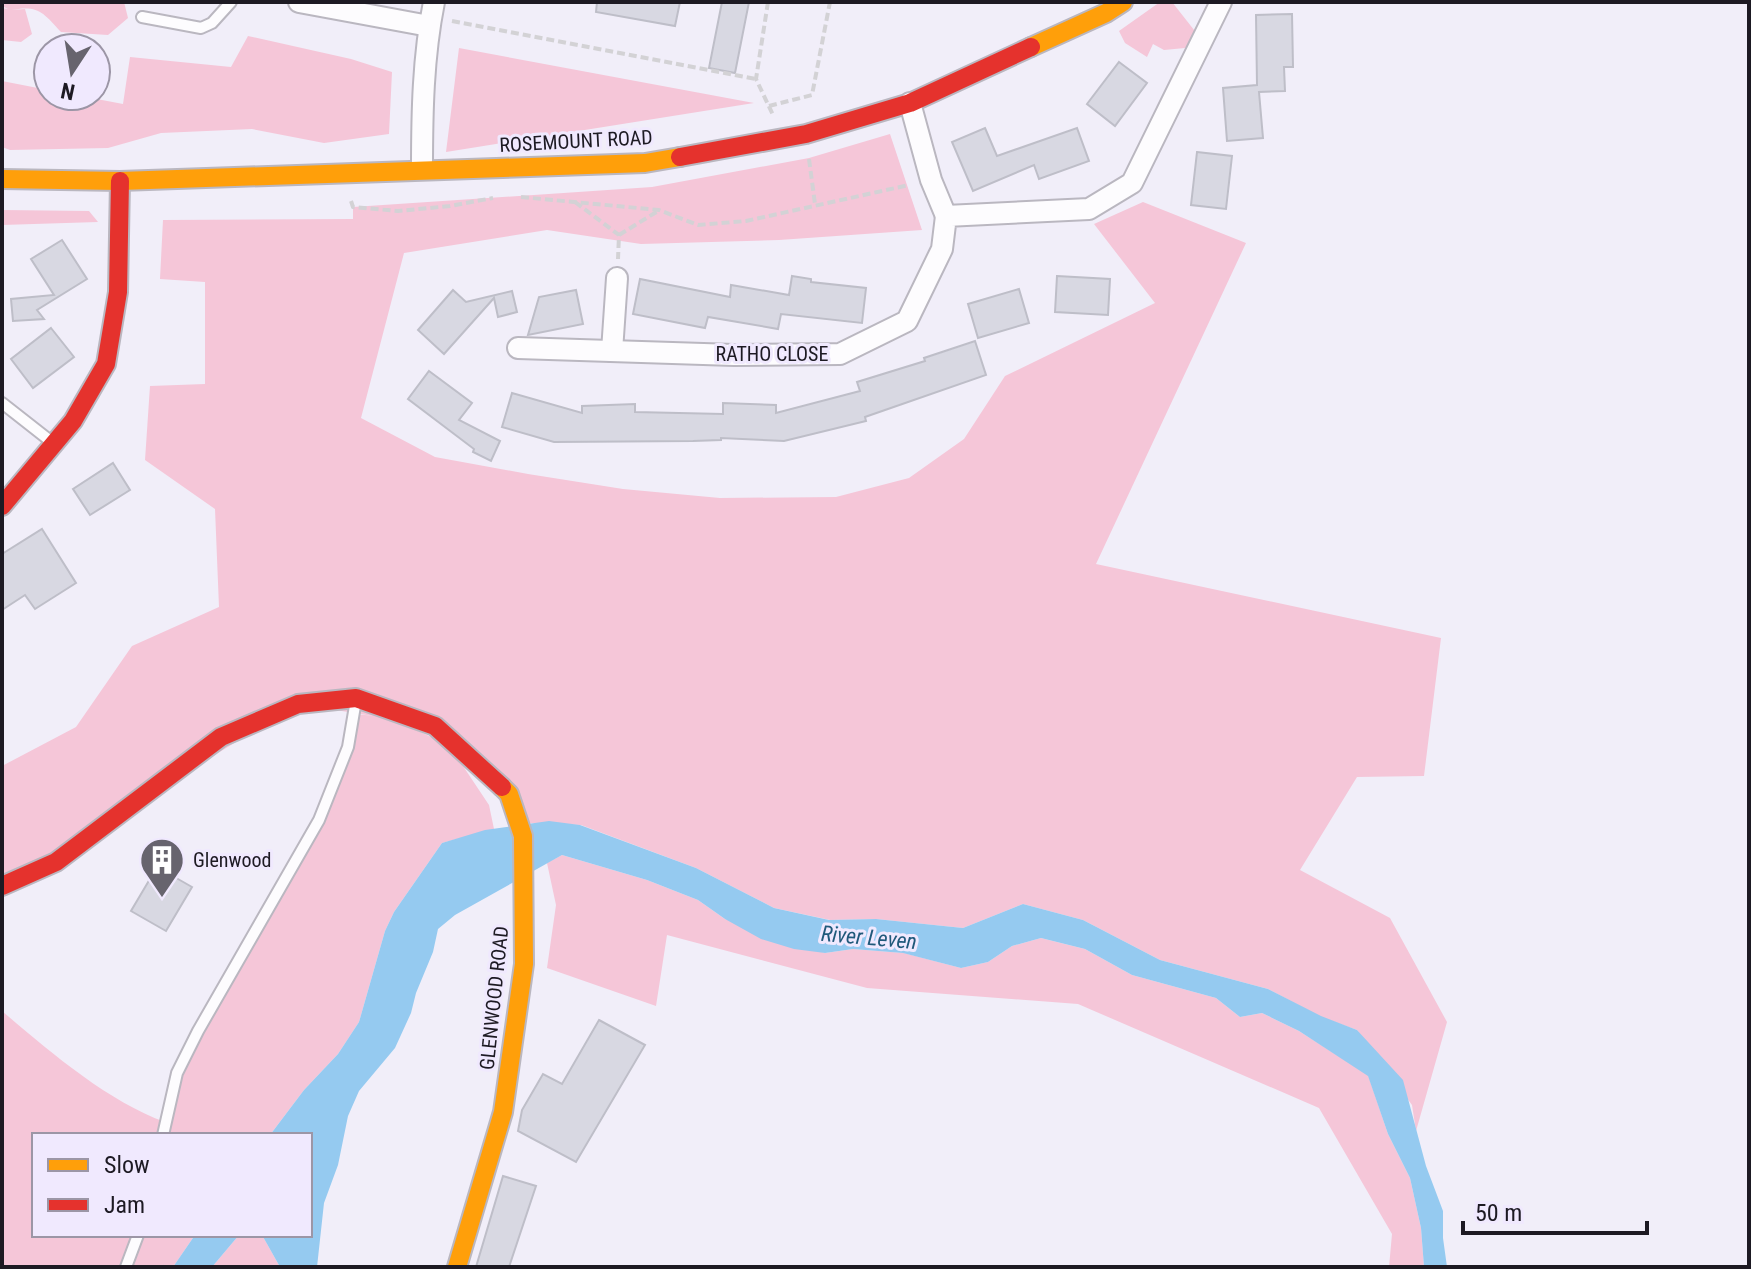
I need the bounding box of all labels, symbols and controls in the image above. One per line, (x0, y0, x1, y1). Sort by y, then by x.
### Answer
north arrow (32, 32, 112, 112)
text: N (59, 77, 77, 105)
street label: ROSEMOUNT ROAD (499, 125, 653, 157)
street label: RATHO CLOSE (716, 342, 828, 366)
building icon: Glenwood (138, 836, 186, 899)
place label: Glenwood (193, 848, 271, 872)
water label: River Leven (820, 921, 918, 954)
street label: GLENWOOD ROAD (475, 925, 513, 1071)
legend (32, 1133, 312, 1237)
text: Slow (104, 1151, 150, 1179)
scale bar (1463, 1185, 1647, 1235)
text: Jam (104, 1191, 145, 1219)
text: 50 m (1475, 1199, 1522, 1227)

